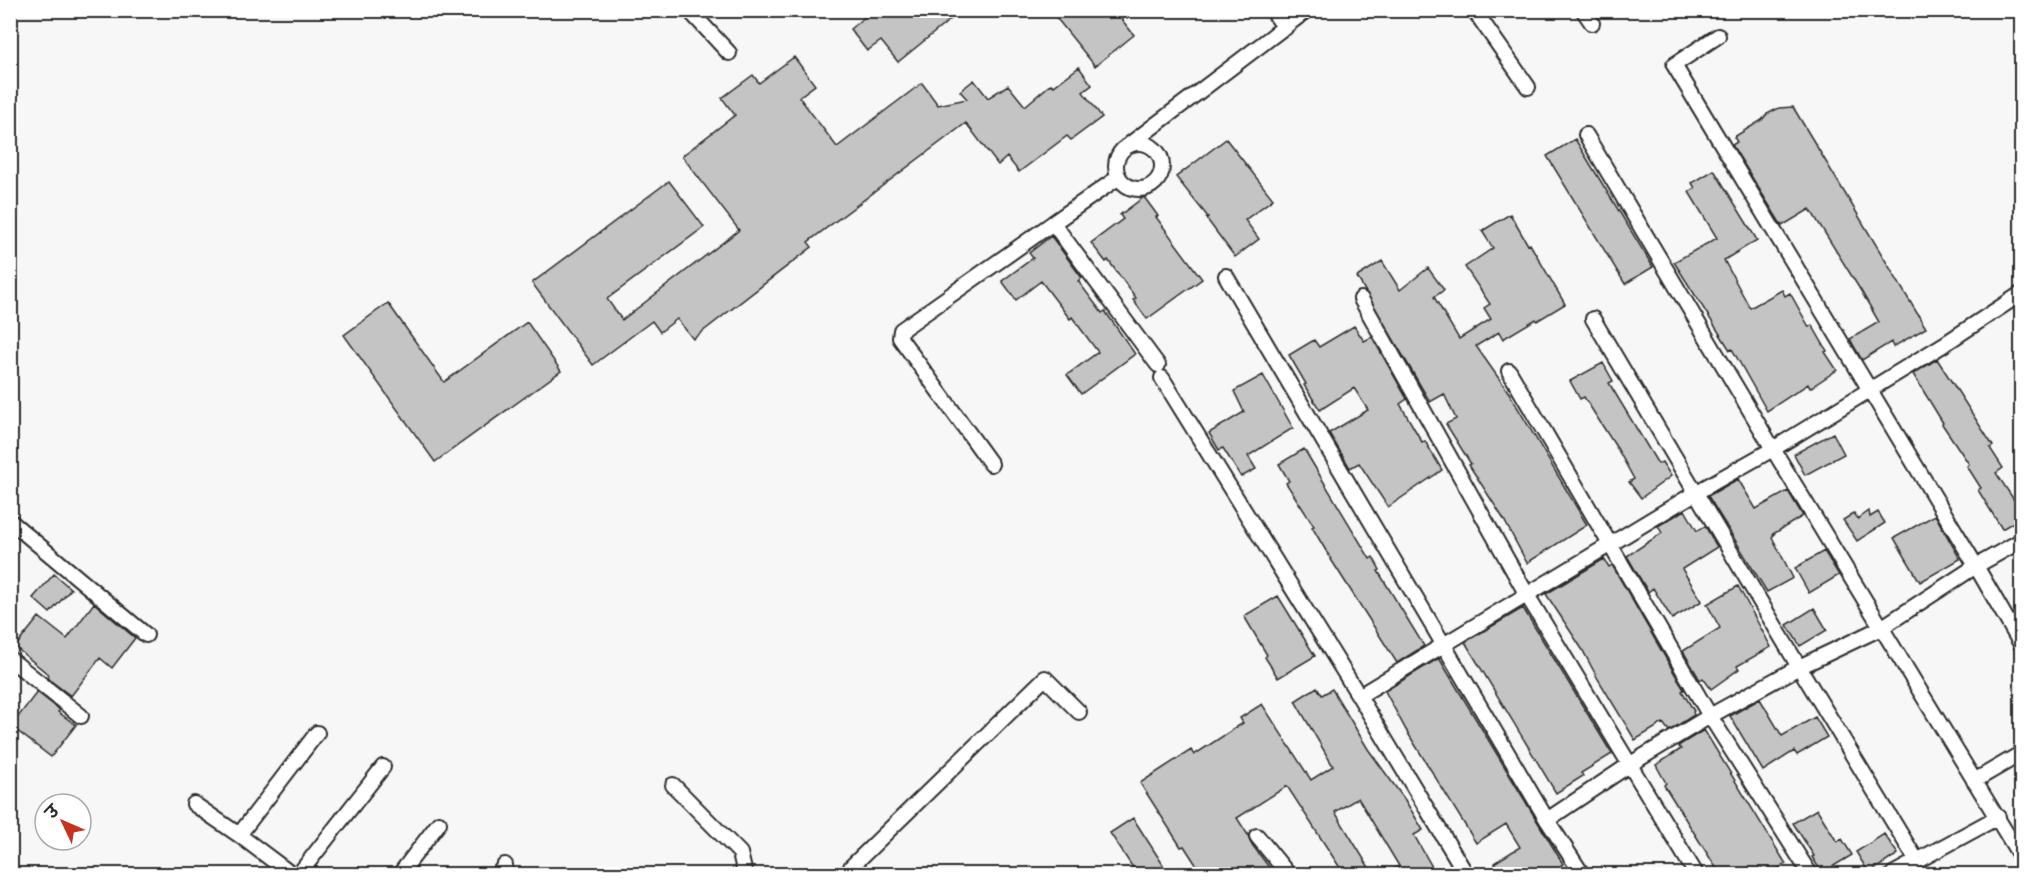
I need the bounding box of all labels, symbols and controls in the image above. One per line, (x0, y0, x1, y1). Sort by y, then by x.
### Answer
north arrow (33, 792, 93, 852)
text: उ (41, 801, 64, 824)

